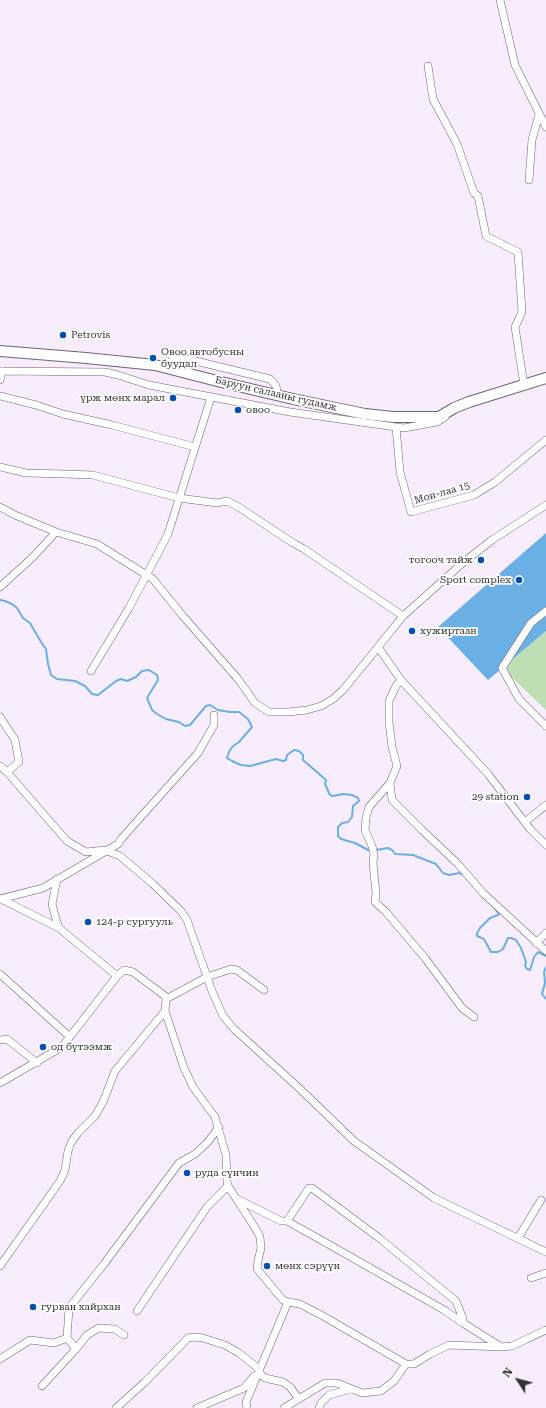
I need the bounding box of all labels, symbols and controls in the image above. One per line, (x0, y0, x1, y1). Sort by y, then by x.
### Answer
place label: Petrovis (71, 329, 110, 341)
marker: Petrovis (58, 330, 68, 340)
place label: Овоо автобусны буудал (161, 346, 244, 370)
marker: Овоо автобусны буудал (148, 353, 158, 363)
street label: Баруун салааны гудамж (214, 374, 338, 414)
place label: үрж мөнх марал (80, 392, 165, 404)
marker: үрж мөнх марал (168, 393, 178, 403)
place label: овоо (246, 404, 270, 416)
marker: овоо (233, 405, 243, 415)
street label: Мон-лаа 15 (413, 479, 471, 507)
place label: тогооч тайж (409, 554, 473, 566)
marker: тогооч тайж (476, 555, 486, 565)
place label: Sport complex (440, 574, 511, 586)
marker: Sport complex (514, 575, 524, 585)
place label: хужиртаан (420, 625, 477, 637)
marker: хужиртаан (407, 626, 417, 636)
place label: 29 station (472, 791, 519, 803)
marker: 29 station (522, 792, 532, 802)
place label: 124-р сургууль (96, 916, 173, 928)
marker: 124-р сургууль (83, 917, 93, 927)
place label: од бүтээмж (51, 1041, 112, 1053)
marker: од бүтээмж (38, 1042, 48, 1052)
place label: руда сүнчин (195, 1167, 259, 1179)
marker: руда сүнчин (182, 1168, 192, 1178)
place label: мөнх сэрүүн (275, 1260, 340, 1272)
marker: мөнх сэрүүн (262, 1261, 272, 1271)
place label: гурван хайрхан (41, 1301, 121, 1313)
marker: гурван хайрхан (28, 1302, 38, 1312)
north arrow (498, 1360, 538, 1400)
text: N (500, 1365, 516, 1380)

